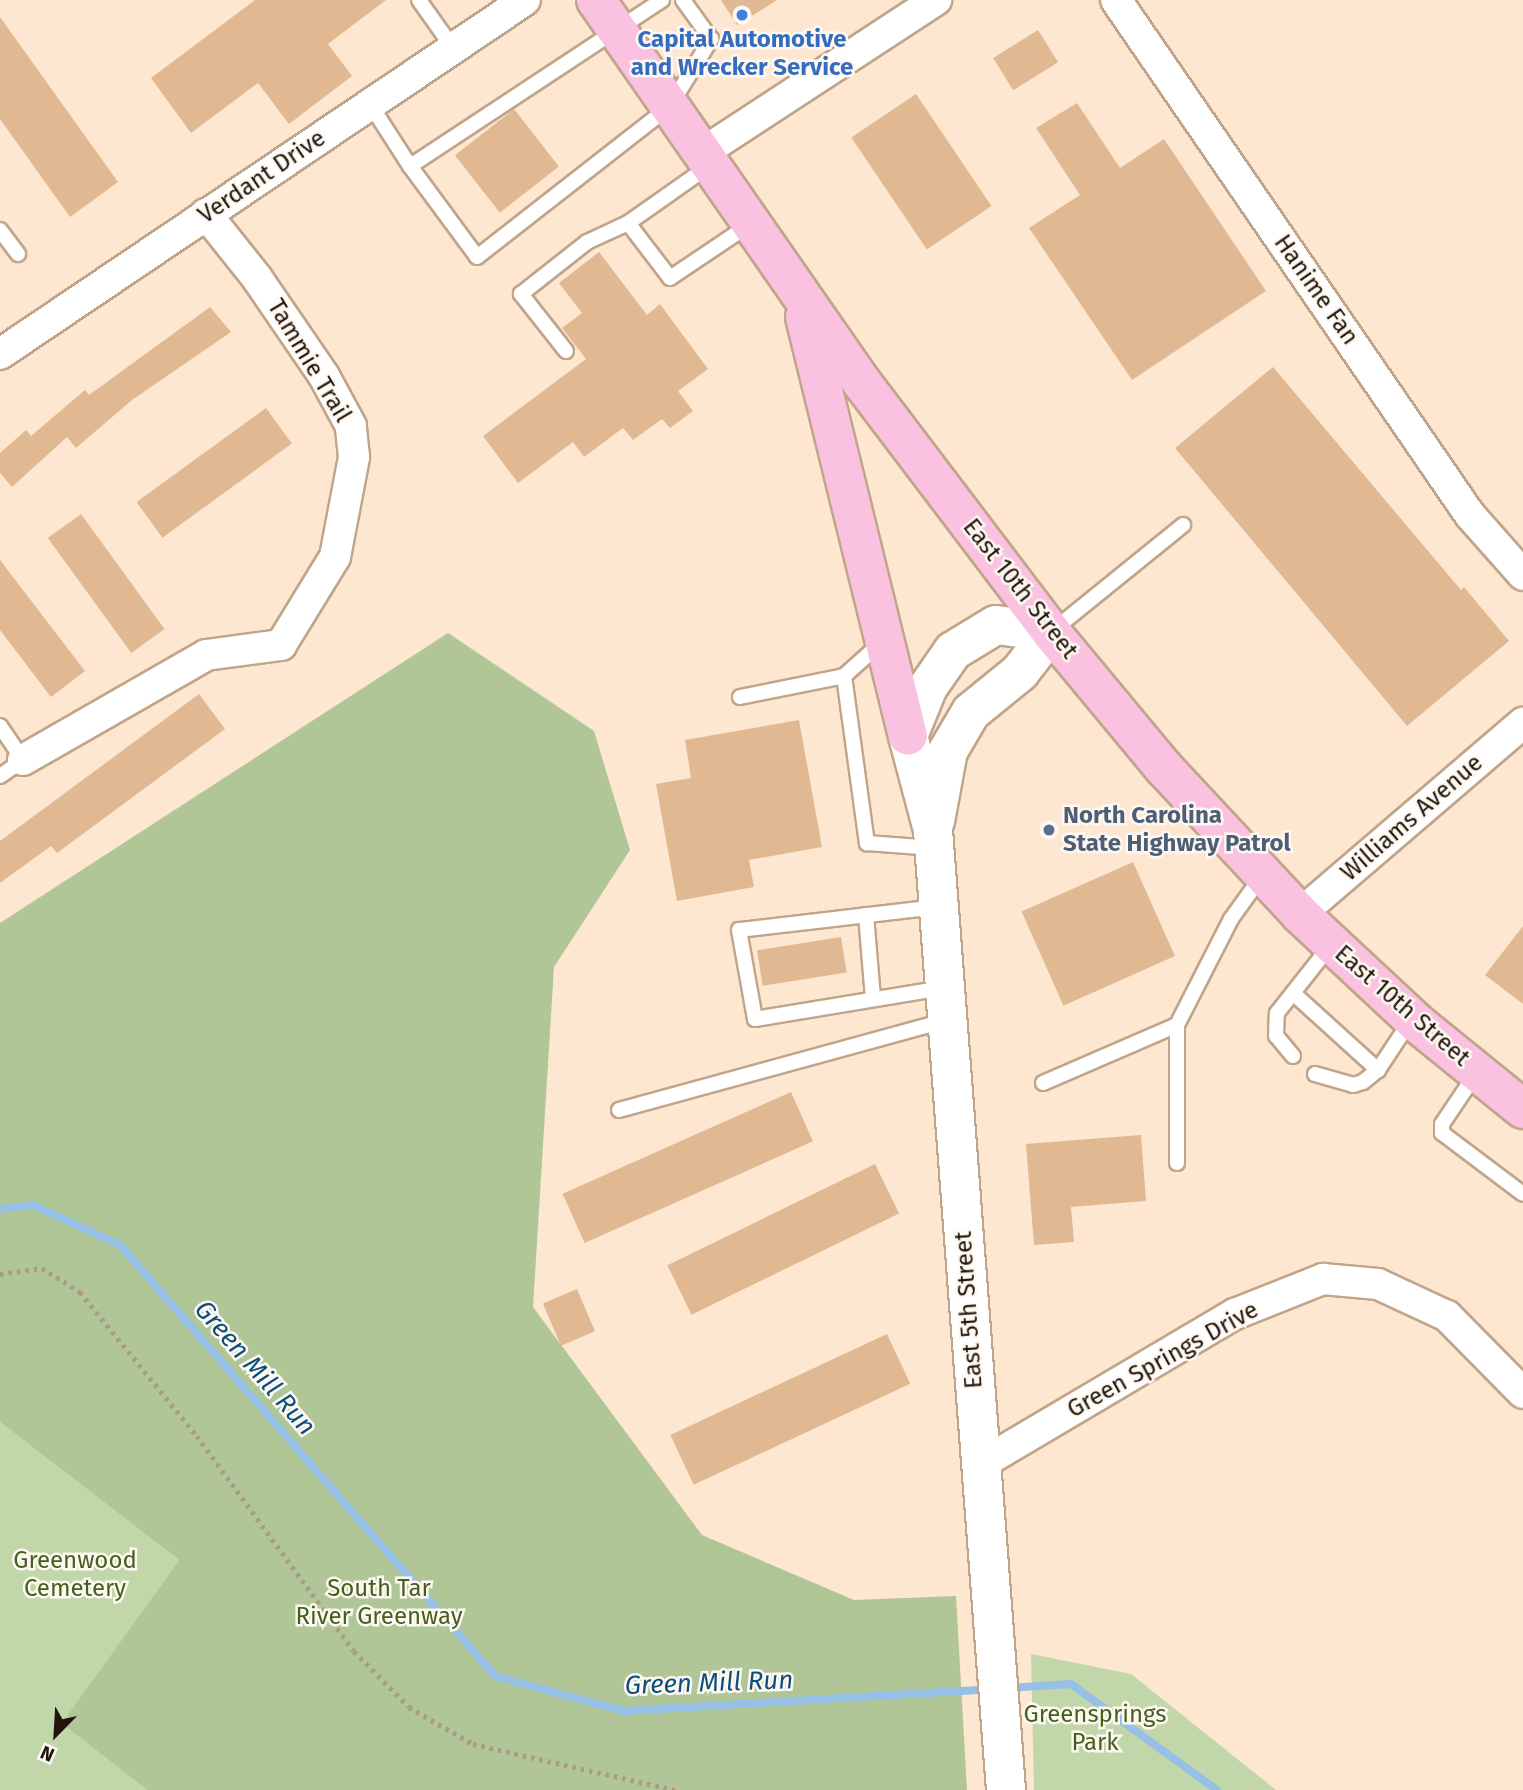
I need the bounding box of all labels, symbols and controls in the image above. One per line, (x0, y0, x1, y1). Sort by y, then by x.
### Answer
marker: Capital Automotive and Wrecker Service (734, 7, 750, 23)
place label: Capital Automotive and Wrecker Service (631, 26, 853, 82)
street label: Verdant Drive (193, 124, 331, 230)
street label: Hanime Fan (1268, 229, 1364, 351)
street label: Tammie Trail (261, 294, 357, 428)
street label: East 10th Street (956, 513, 1084, 665)
street label: Williams Avenue (1335, 749, 1489, 887)
place label: North Carolina State Highway Patrol (1063, 802, 1291, 858)
marker: North Carolina State Highway Patrol (1041, 822, 1057, 838)
street label: East 10th Street (1329, 940, 1475, 1072)
street label: East 5th Street (949, 1230, 989, 1390)
water label: Green Mill Run (188, 1294, 322, 1442)
street label: Green Springs Drive (1062, 1296, 1264, 1424)
park label: Greenwood Cemetery (13, 1547, 137, 1603)
park label: South Tar River Greenway (295, 1575, 463, 1631)
water label: Green Mill Run (624, 1664, 794, 1702)
north arrow (21, 1699, 91, 1769)
park label: Greensprings Park (1024, 1701, 1166, 1757)
text: N (37, 1741, 58, 1767)

